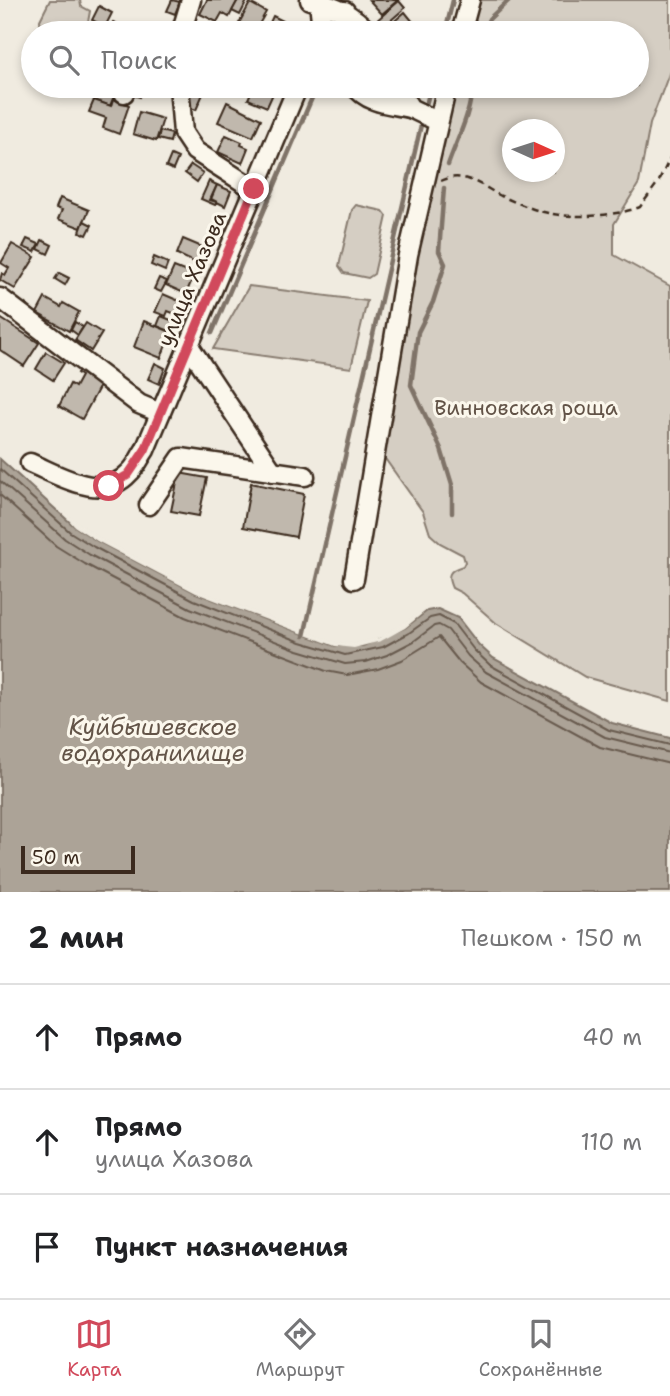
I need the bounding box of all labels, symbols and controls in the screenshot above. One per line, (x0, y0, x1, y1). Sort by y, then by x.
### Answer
search box (21, 21, 649, 98)
icon: search (45, 41, 83, 79)
text: Поиск (101, 42, 177, 77)
north arrow (502, 119, 565, 182)
route end (238, 173, 269, 204)
street label: улица Хазова (151, 207, 233, 351)
park label: Винновская роща (434, 394, 618, 422)
route start (93, 470, 124, 501)
water label: Куйбышевское водохранилище (61, 712, 245, 768)
scale bar (21, 843, 135, 875)
text: 50 m (32, 845, 80, 870)
text: 2 мин (28, 917, 124, 958)
text: Пешком · 150 m (461, 923, 642, 953)
icon: ahead (28, 1018, 66, 1056)
text: Прямо (95, 1019, 183, 1054)
text: 40 m (582, 1022, 642, 1052)
text: Прямо (95, 1109, 183, 1144)
icon: ahead (28, 1123, 66, 1161)
text: 110 m (580, 1127, 642, 1157)
text: улица Хазова (95, 1144, 253, 1174)
icon: arrive (28, 1228, 66, 1266)
text: Пункт назначения (95, 1229, 348, 1264)
tab: Карта (67, 1315, 122, 1382)
tab: Маршрут (256, 1315, 344, 1382)
tab: Сохранённые (479, 1315, 603, 1382)

